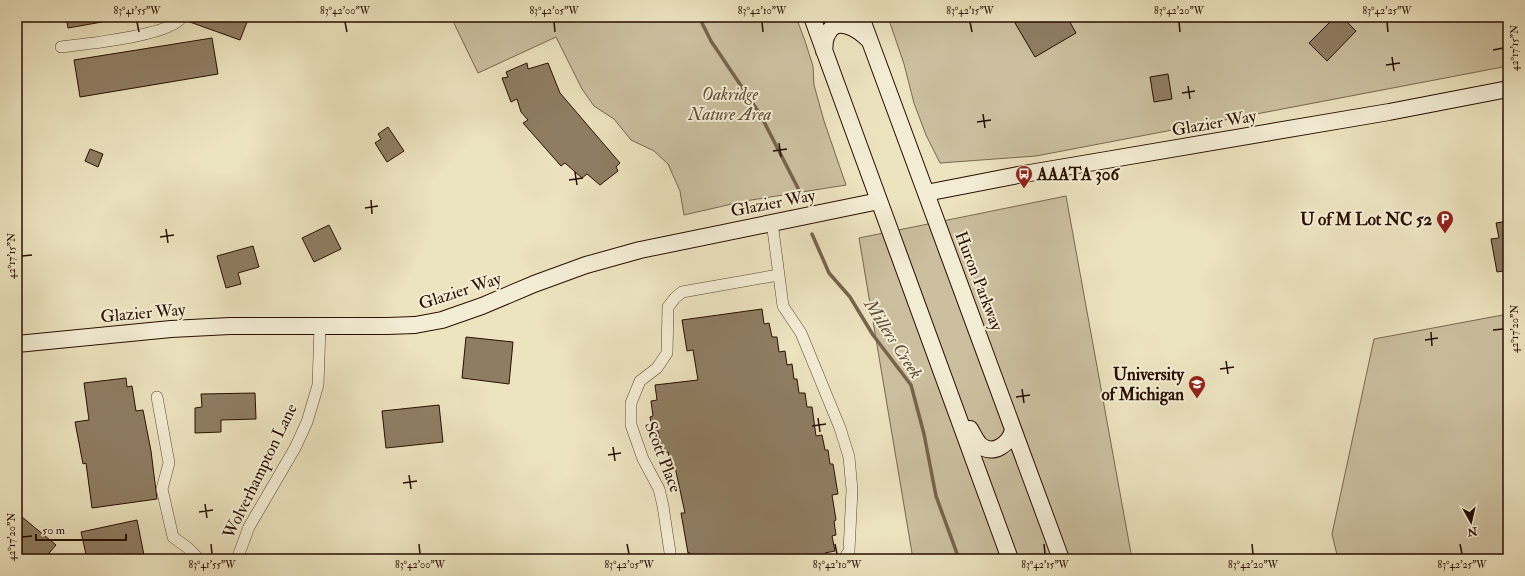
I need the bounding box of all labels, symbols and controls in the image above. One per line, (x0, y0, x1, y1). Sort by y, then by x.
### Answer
text: 83°41'55"W (114, 5, 161, 17)
text: 83°42'00"W (320, 5, 371, 17)
text: 83°42'05"W (529, 5, 579, 17)
text: 83°42'10"W (738, 5, 787, 17)
text: 83°42'15"W (946, 5, 995, 17)
text: 83°42'20"W (1154, 5, 1205, 17)
text: 83°42'25"W (1362, 5, 1412, 17)
text: 42°17'15"N (1509, 25, 1521, 71)
park label: Oakridge Nature Area (688, 84, 772, 125)
street label: Glazier Way (1170, 105, 1259, 142)
bus stop icon: AAATA 306 (1014, 164, 1034, 189)
place label: AAATA 306 (1036, 164, 1121, 185)
street label: Glazier Way (729, 184, 818, 222)
place label: U of M Lot NC 52 (1300, 209, 1432, 230)
parking icon: U of M Lot NC 52 (1435, 209, 1455, 234)
street label: Huron Parkway (949, 228, 1008, 335)
text: 42°17'15"N (6, 233, 18, 279)
street label: Glazier Way (416, 268, 505, 315)
water label: Millers Creek (858, 294, 927, 383)
street label: Glazier Way (100, 299, 187, 328)
text: 42°17'20"N (1509, 305, 1521, 353)
place label: University of Michigan (1101, 364, 1185, 406)
school or university icon: University of Michigan (1187, 374, 1207, 399)
street label: Wolverhampton Lane (218, 400, 303, 543)
street label: Scott Place (640, 419, 686, 495)
north arrow (1451, 502, 1491, 542)
text: 42°17'20"N (6, 513, 18, 561)
scale bar (36, 516, 126, 542)
text: 50 m (42, 523, 66, 538)
text: N (1465, 524, 1479, 539)
text: 83°41'55"W (189, 559, 236, 571)
text: 83°42'00"W (395, 559, 446, 571)
text: 83°42'05"W (604, 559, 654, 571)
text: 83°42'10"W (813, 559, 862, 571)
text: 83°42'15"W (1021, 559, 1070, 571)
text: 83°42'20"W (1228, 559, 1279, 571)
text: 83°42'25"W (1437, 559, 1487, 571)

